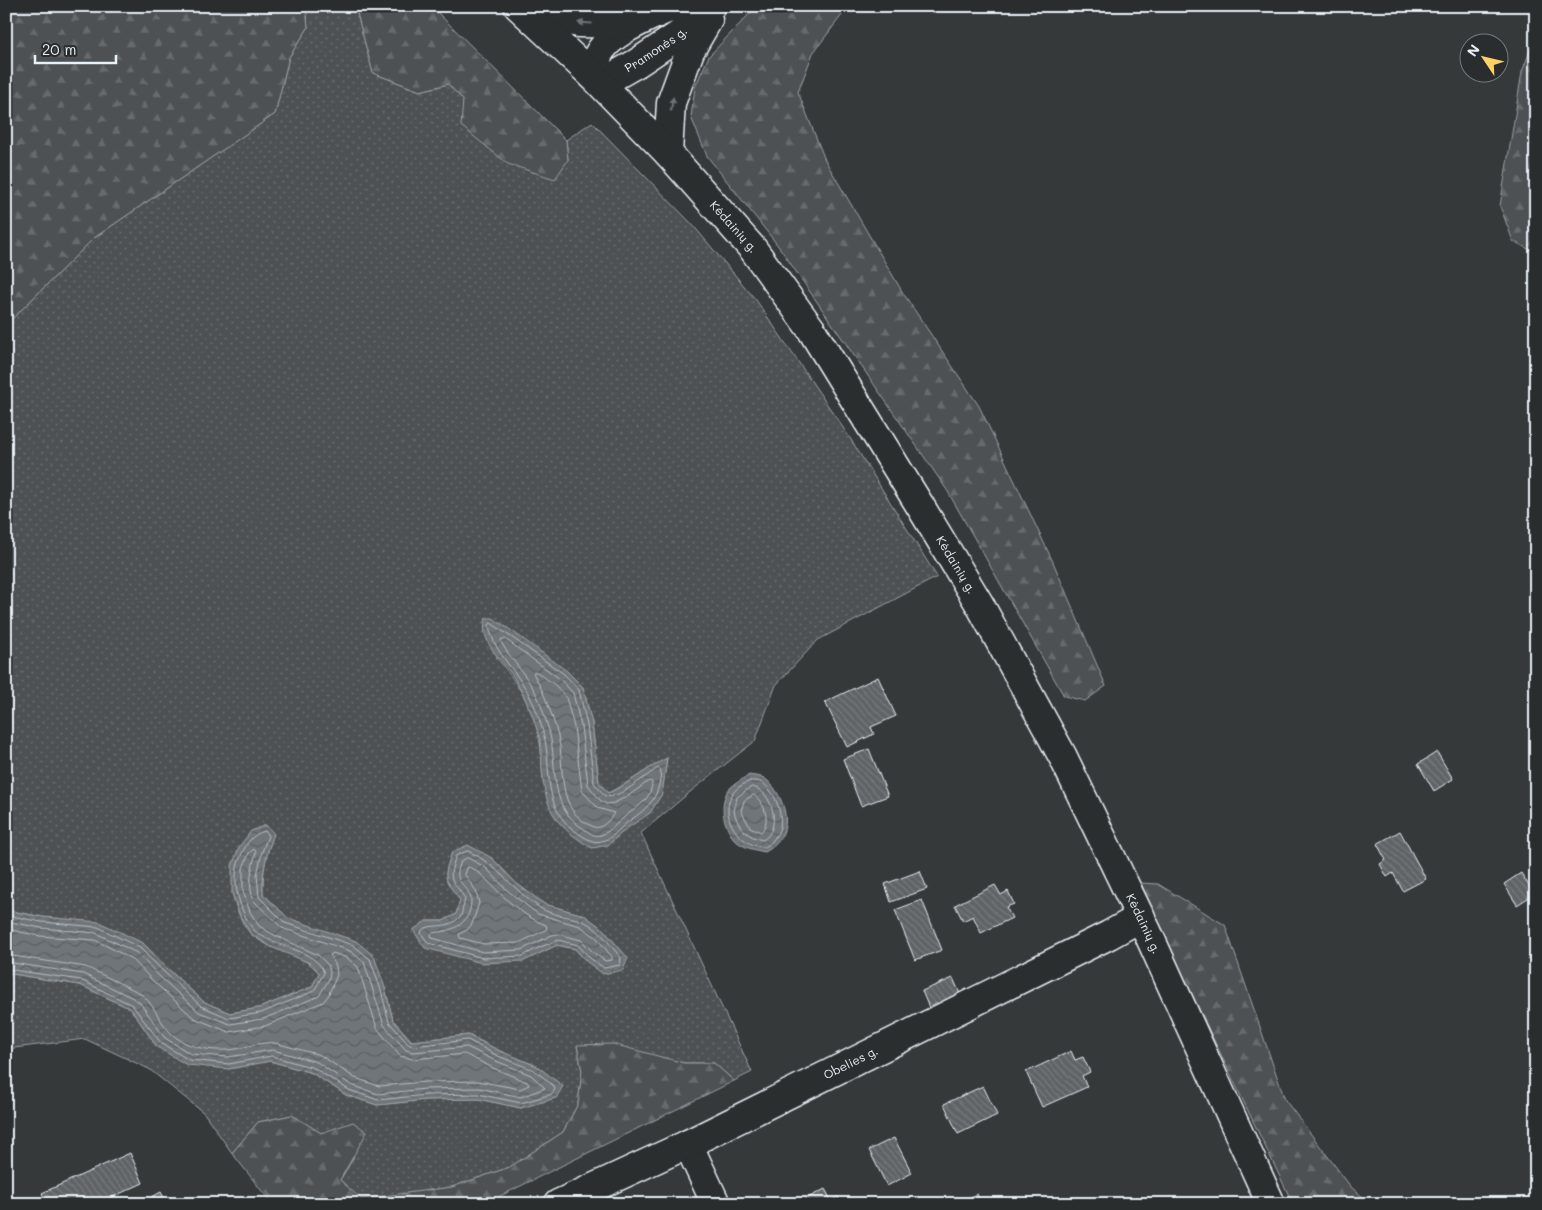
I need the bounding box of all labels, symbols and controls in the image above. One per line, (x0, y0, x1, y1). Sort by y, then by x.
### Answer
one-way arrow (577, 19, 593, 27)
street label: Pramonės g. (621, 22, 690, 75)
scale bar (35, 32, 116, 64)
north arrow (1460, 32, 1510, 82)
text: 20 m (42, 39, 76, 59)
text: N (1462, 40, 1484, 60)
one-way arrow (668, 96, 676, 112)
street label: Kėdainių g. (707, 197, 762, 256)
street label: Kėdainių g. (933, 533, 980, 596)
street label: Kėdainių g. (1123, 891, 1165, 956)
street label: Obelies g. (820, 1042, 880, 1083)

